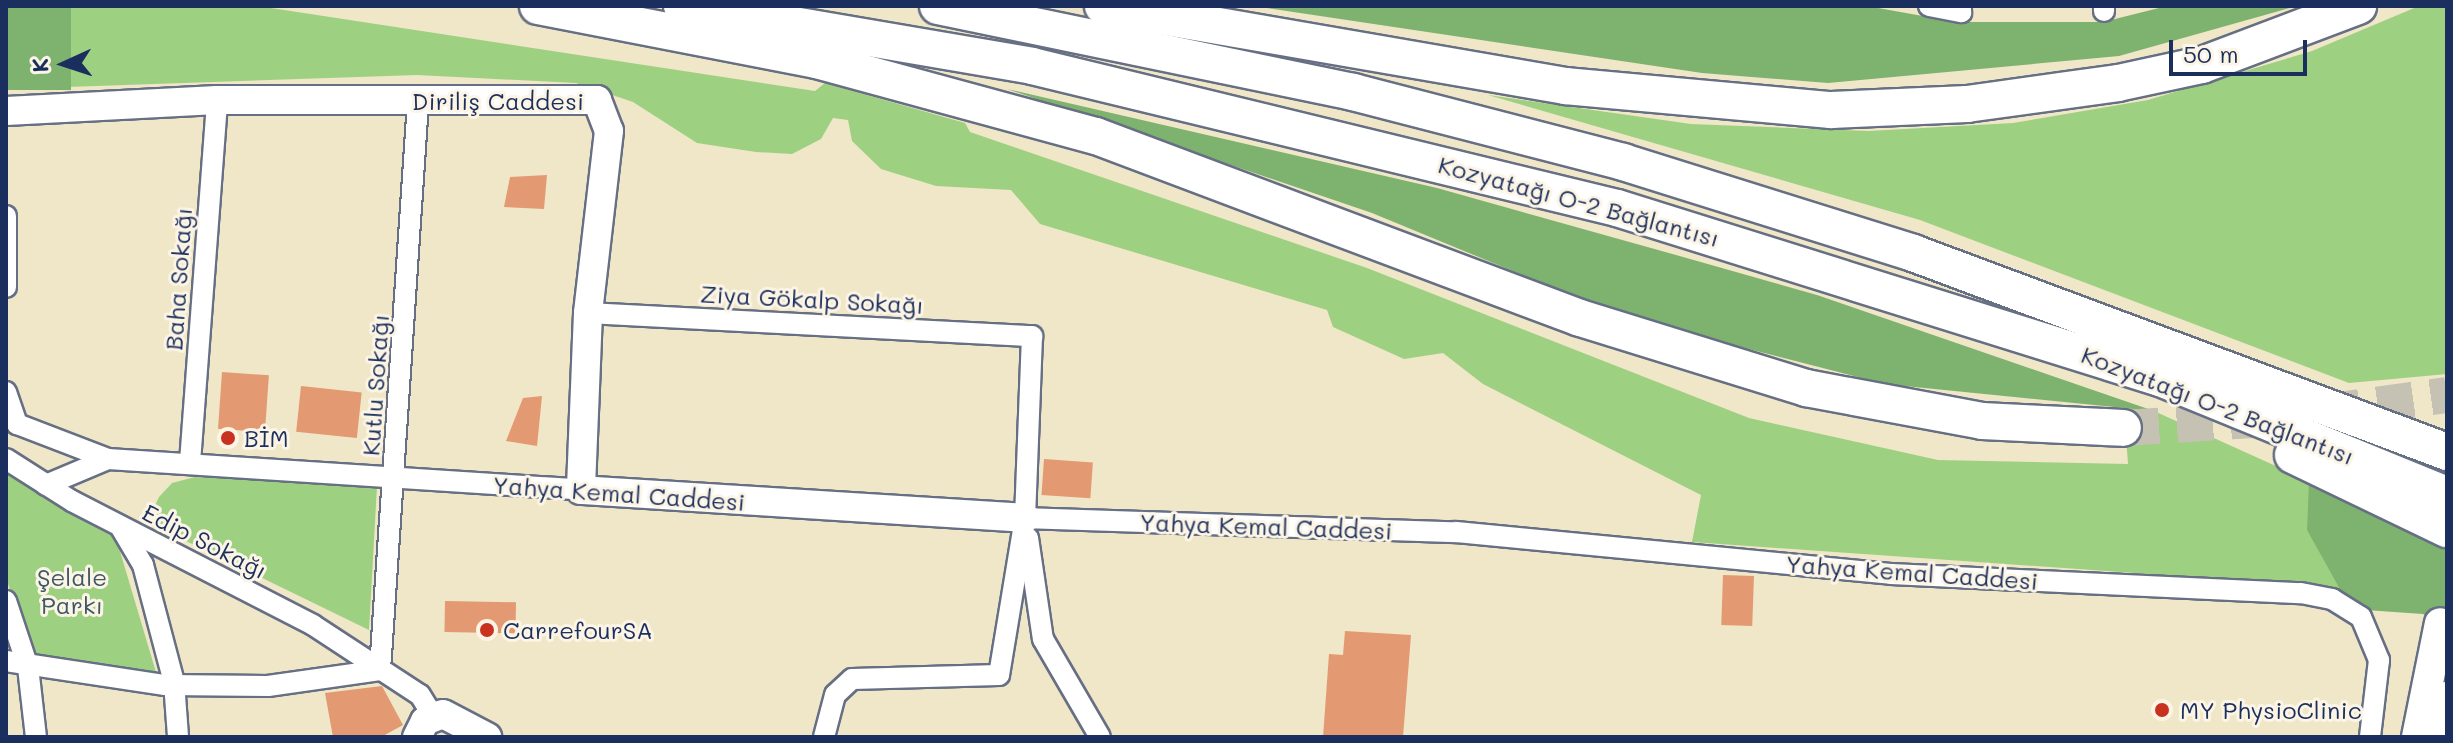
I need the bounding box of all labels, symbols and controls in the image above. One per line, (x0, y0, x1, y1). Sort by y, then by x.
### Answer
north arrow (24, 24, 104, 104)
scale bar (2173, 24, 2311, 74)
text: 50 m (2183, 38, 2239, 69)
text: K (25, 57, 54, 73)
street label: Diriliş Caddesi (412, 87, 584, 115)
street label: Kozyatağı O-2 Bağlantısı (1435, 150, 1723, 252)
street label: Baha Sokağı (159, 207, 197, 351)
street label: Ziya Gökalp Sokağı (700, 279, 924, 319)
street label: Kutlu Sokağı (356, 313, 394, 457)
street label: Kozyatağı O-2 Bağlantısı (2078, 340, 2358, 470)
place label: BİM (244, 424, 289, 452)
marker: BİM (219, 429, 237, 447)
street label: Yahya Kemal Caddesi (492, 470, 746, 516)
street label: Edip Sokağı (138, 497, 272, 585)
street label: Yahya Kemal Caddesi (1139, 507, 1393, 545)
street label: Yahya Kemal Caddesi (1785, 549, 2039, 595)
park label: Şelale Parkı (37, 563, 107, 619)
place label: CarrefourSA (503, 616, 653, 644)
marker: CarrefourSA (478, 621, 496, 639)
place label: MY PhysioClinic (2180, 696, 2362, 724)
marker: MY PhysioClinic (2151, 699, 2173, 721)

